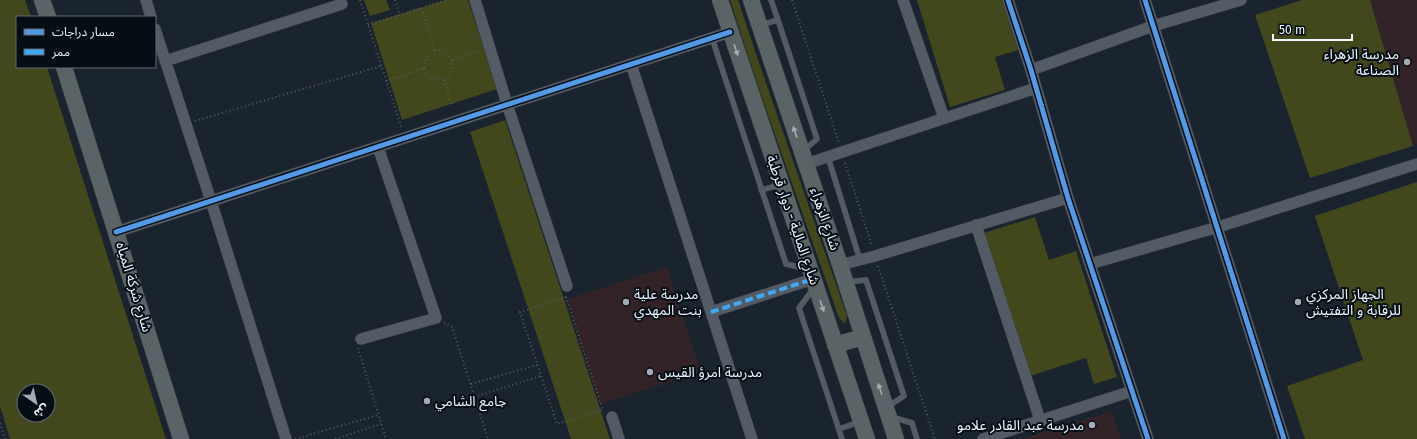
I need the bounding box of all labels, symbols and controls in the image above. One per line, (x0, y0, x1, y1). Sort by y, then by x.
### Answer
legend (16, 16, 156, 68)
scale bar (1273, 16, 1352, 42)
text: 50 m (1279, 23, 1305, 37)
text: مسار دراجات (52, 25, 115, 39)
text: ممر (51, 45, 70, 59)
one-way arrow (733, 45, 739, 57)
place label: مدرسة الزهراء الصناعة (1324, 46, 1399, 79)
marker: مدرسة الزهراء الصناعة (1402, 57, 1412, 67)
one-way arrow (792, 126, 798, 138)
street label: شارع المالية - دوار قرطبة (761, 153, 823, 288)
street label: شارع الزهراء (804, 185, 844, 253)
street label: شارع شركة المياه (110, 240, 156, 335)
place label: مدرسة علية بنت المهدي (634, 286, 702, 321)
place label: الجهاز المركزي للرقابة و التفتيش (1306, 286, 1401, 319)
marker: مدرسة علية بنت المهدي (621, 297, 631, 307)
marker: الجهاز المركزي للرقابة و التفتيش (1293, 297, 1303, 307)
one-way arrow (820, 301, 826, 313)
place label: مدرسة امرؤ القيس (658, 364, 762, 381)
marker: مدرسة امرؤ القيس (645, 367, 655, 377)
one-way arrow (876, 382, 882, 394)
north arrow (16, 383, 56, 423)
place label: جامع الشامي (435, 393, 506, 412)
marker: جامع الشامي (422, 396, 432, 406)
text: ش (31, 401, 51, 420)
place label: مدرسة عبد القادر علامو (957, 417, 1084, 434)
marker: مدرسة عبد القادر علامو (1087, 420, 1097, 430)

